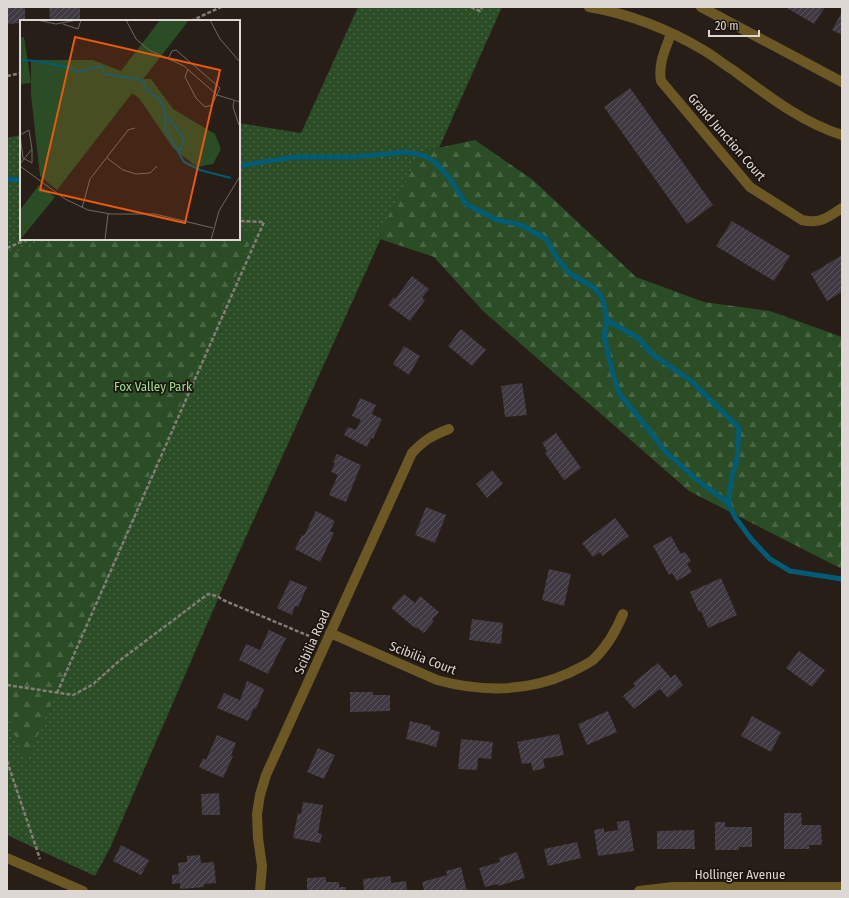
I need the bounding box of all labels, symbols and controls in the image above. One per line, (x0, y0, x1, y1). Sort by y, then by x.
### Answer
scale bar (709, 12, 759, 38)
text: 20 m (715, 19, 739, 33)
inset map (20, 20, 240, 240)
street label: Grand Junction Court (685, 90, 769, 184)
park label: Fox Valley Park (114, 379, 193, 394)
street label: Scibilia Road (291, 608, 333, 676)
street label: Scibilia Court (387, 638, 459, 678)
street label: Hollinger Avenue (695, 867, 785, 882)

